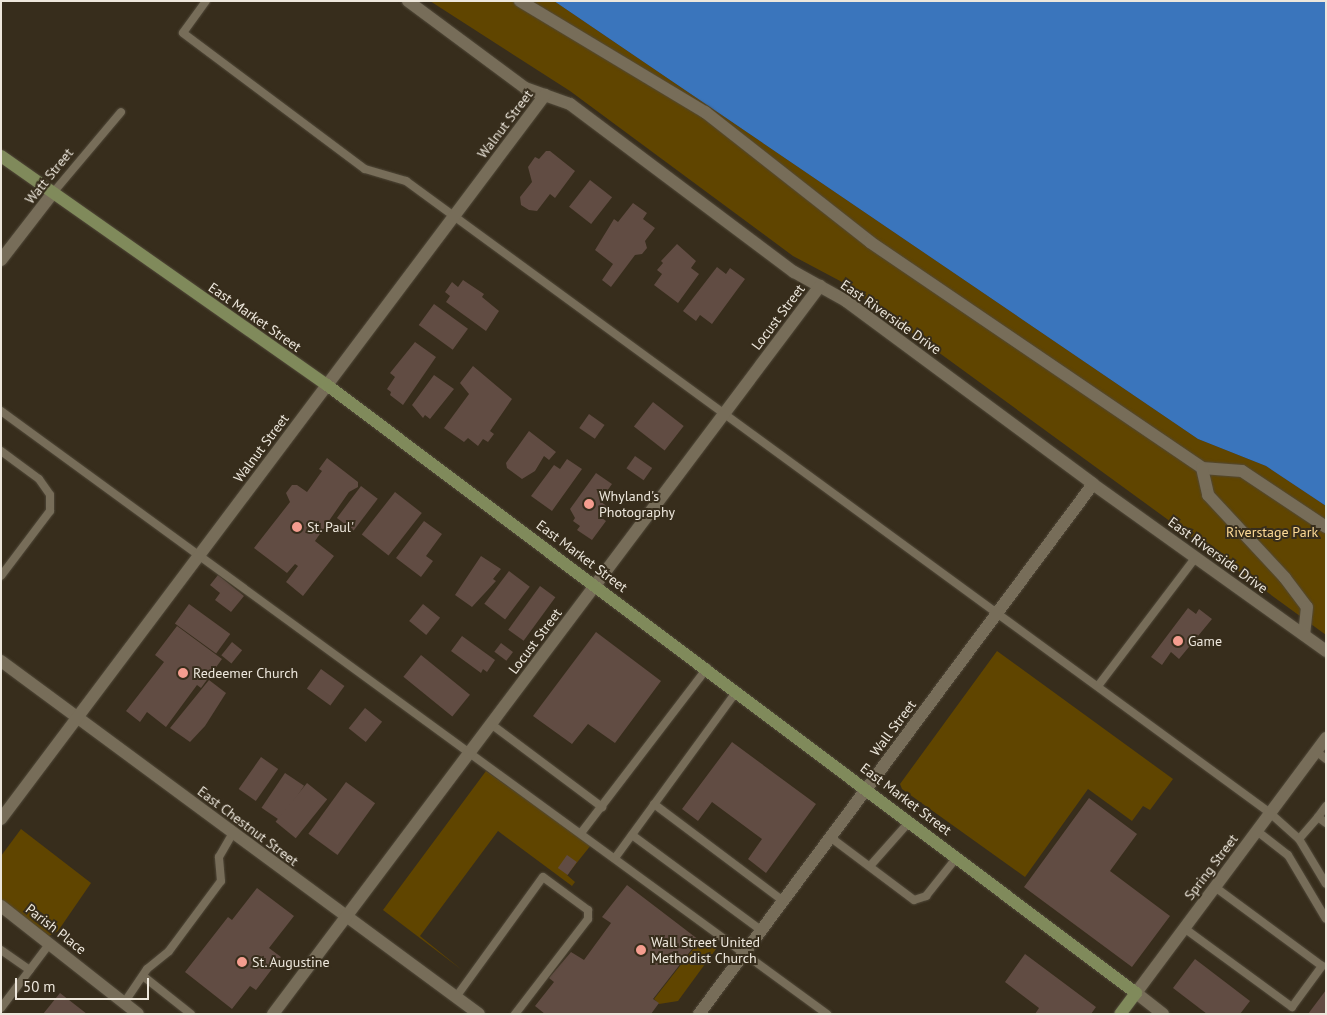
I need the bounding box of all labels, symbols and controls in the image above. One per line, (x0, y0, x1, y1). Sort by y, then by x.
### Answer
street label: Walnut Street (474, 86, 536, 162)
street label: Watt Street (21, 145, 77, 207)
street label: East Riverside Drive (838, 276, 944, 358)
street label: East Market Street (205, 279, 305, 355)
street label: Locust Street (748, 281, 808, 353)
street label: Walnut Street (230, 410, 292, 486)
place label: Whyland's Photography (599, 488, 675, 520)
marker: Whyland's Photography (583, 498, 595, 510)
street label: East Riverside Drive (1165, 513, 1271, 597)
street label: East Market Street (533, 516, 631, 596)
place label: St. Paul' (307, 519, 355, 535)
marker: St. Paul' (291, 521, 303, 533)
park label: Riverstage Park (1226, 524, 1318, 540)
street label: Locust Street (505, 605, 565, 677)
place label: Game (1188, 633, 1222, 649)
marker: Game (1172, 635, 1184, 647)
place label: Redeemer Church (193, 665, 298, 681)
marker: Redeemer Church (177, 667, 189, 679)
street label: Wall Street (867, 697, 919, 759)
street label: East Market Street (857, 759, 955, 839)
street label: East Chestnut Street (194, 783, 302, 869)
street label: Spring Street (1181, 831, 1241, 903)
street label: Parish Place (22, 900, 90, 958)
place label: Wall Street United Methodist Church (651, 934, 760, 966)
marker: Wall Street United Methodist Church (635, 944, 647, 956)
place label: St. Augustine (252, 954, 331, 970)
marker: St. Augustine (236, 956, 248, 968)
scale bar (18, 968, 151, 1000)
text: 50 m (23, 977, 56, 996)

